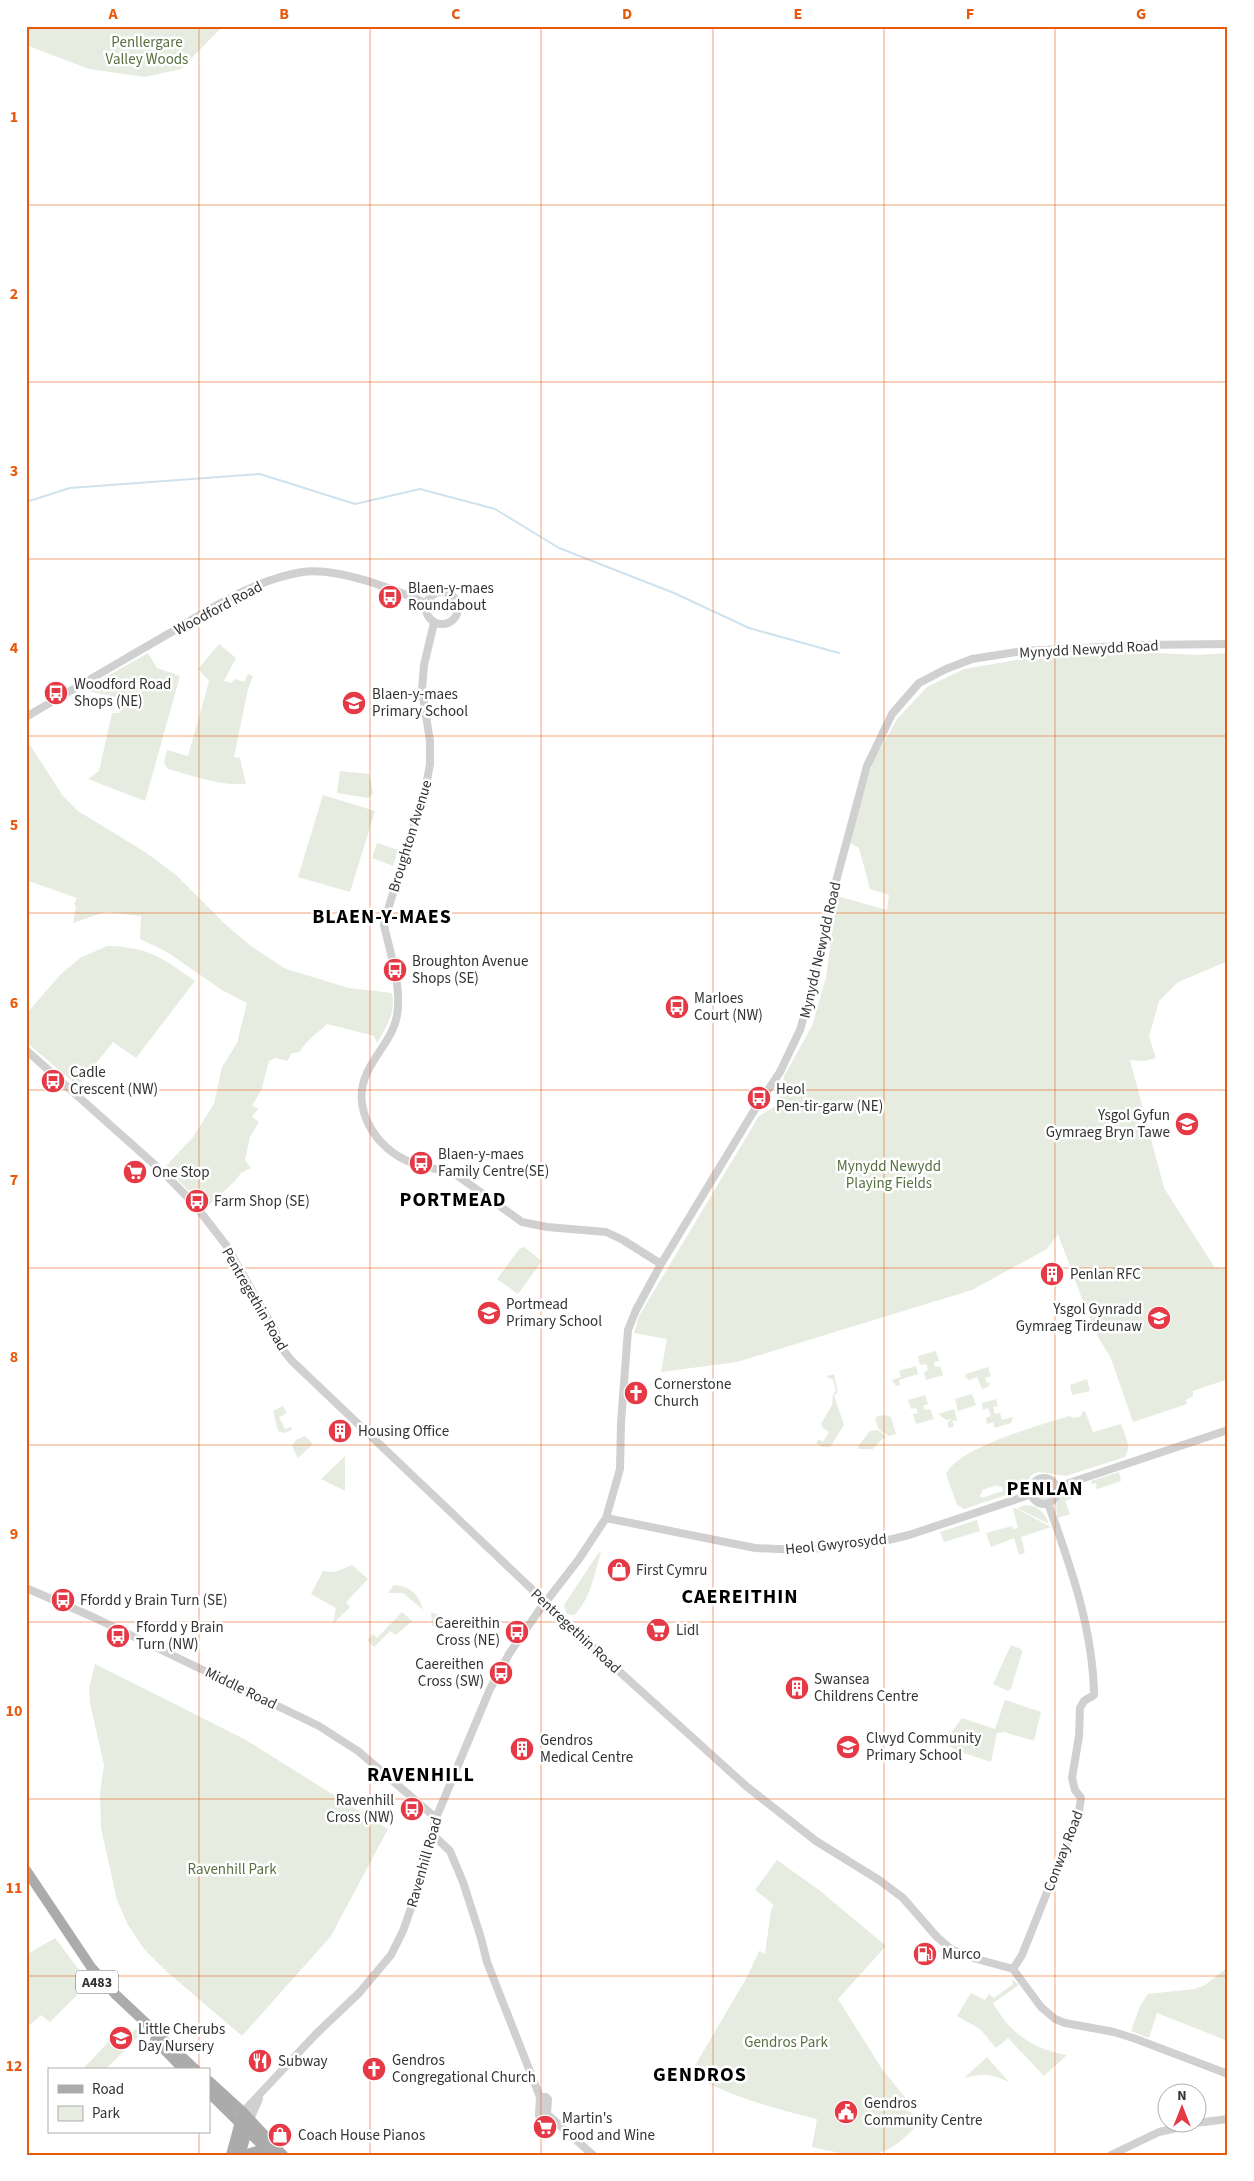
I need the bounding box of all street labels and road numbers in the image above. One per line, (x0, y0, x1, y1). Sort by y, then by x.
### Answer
street label: Woodford Road (170, 576, 266, 641)
street label: Mynydd Newydd Road (1019, 635, 1159, 664)
street label: Broughton Avenue (383, 777, 438, 895)
street label: Mynydd Newydd Road (795, 880, 846, 1020)
street label: Pentregethin Road (216, 1244, 293, 1355)
street label: Heol Gwyrosydd (784, 1529, 888, 1560)
street label: Pentregethin Road (526, 1584, 625, 1679)
street label: Middle Road (201, 1662, 280, 1715)
street label: Conway Road (1038, 1808, 1089, 1895)
street label: Ravenhill Road (402, 1814, 447, 1910)
road number: A483 (76, 1970, 118, 1994)

